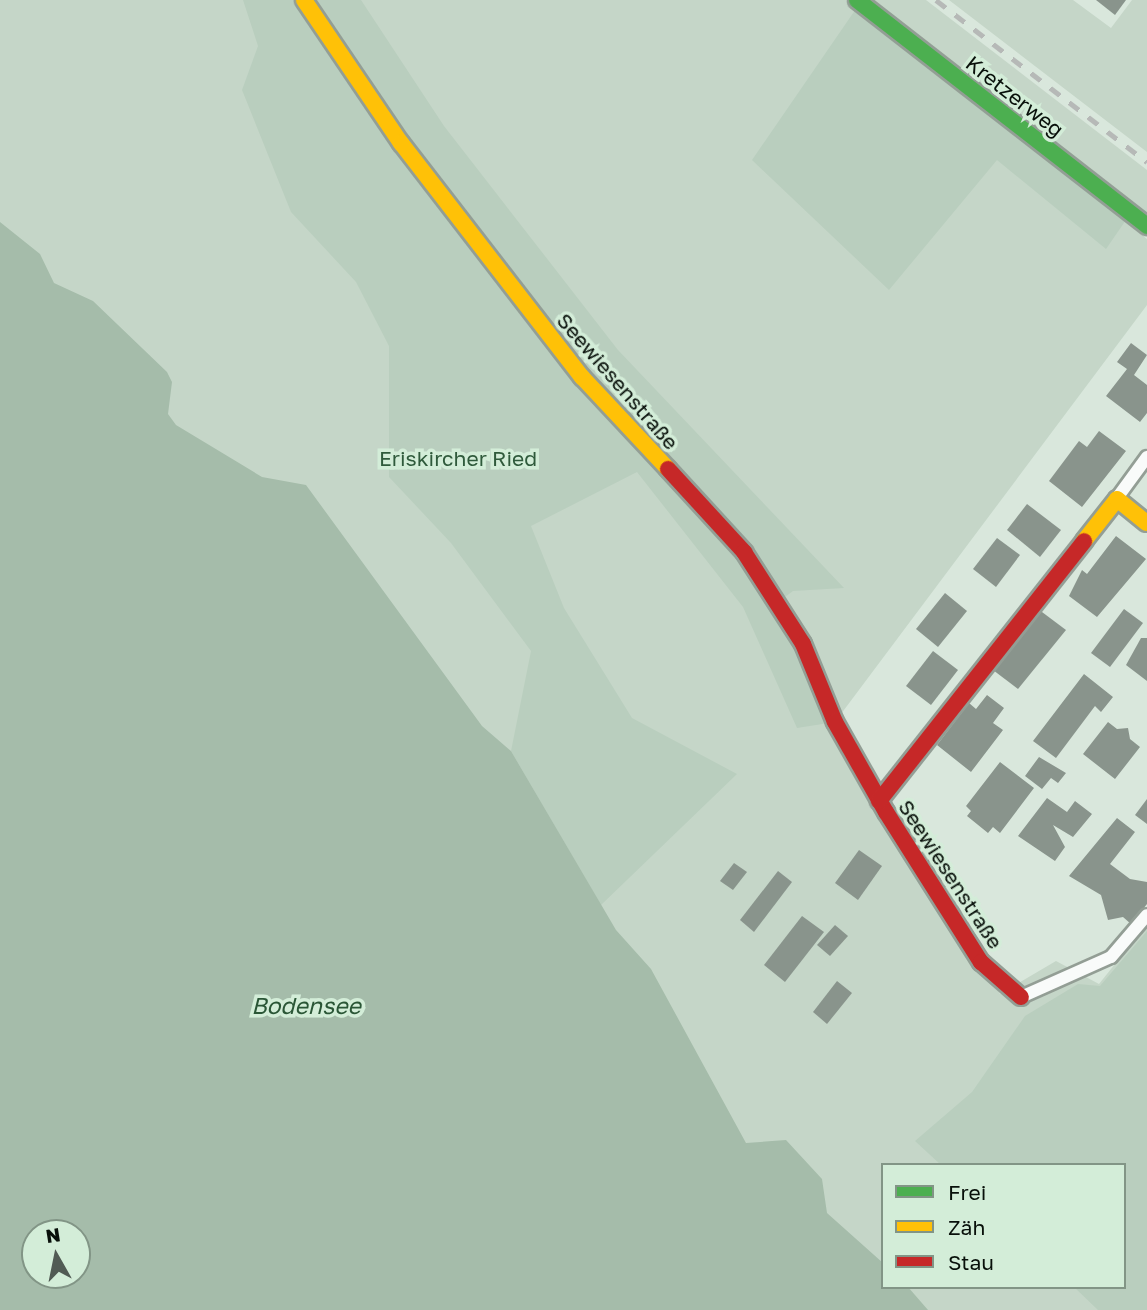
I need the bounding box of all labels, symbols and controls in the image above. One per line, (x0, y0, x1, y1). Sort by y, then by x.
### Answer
street label: Kretzerweg (961, 50, 1069, 142)
street label: Seewiesenstraße (552, 308, 684, 454)
park label: Eriskircher Ried (379, 445, 537, 471)
street label: Seewiesenstraße (893, 795, 1009, 953)
water label: Bodensee (251, 991, 361, 1019)
legend (881, 1163, 1126, 1289)
text: Frei (948, 1179, 986, 1205)
text: Zäh (948, 1214, 985, 1240)
north arrow (21, 1219, 91, 1289)
text: N (44, 1222, 62, 1247)
text: Stau (948, 1249, 994, 1275)

